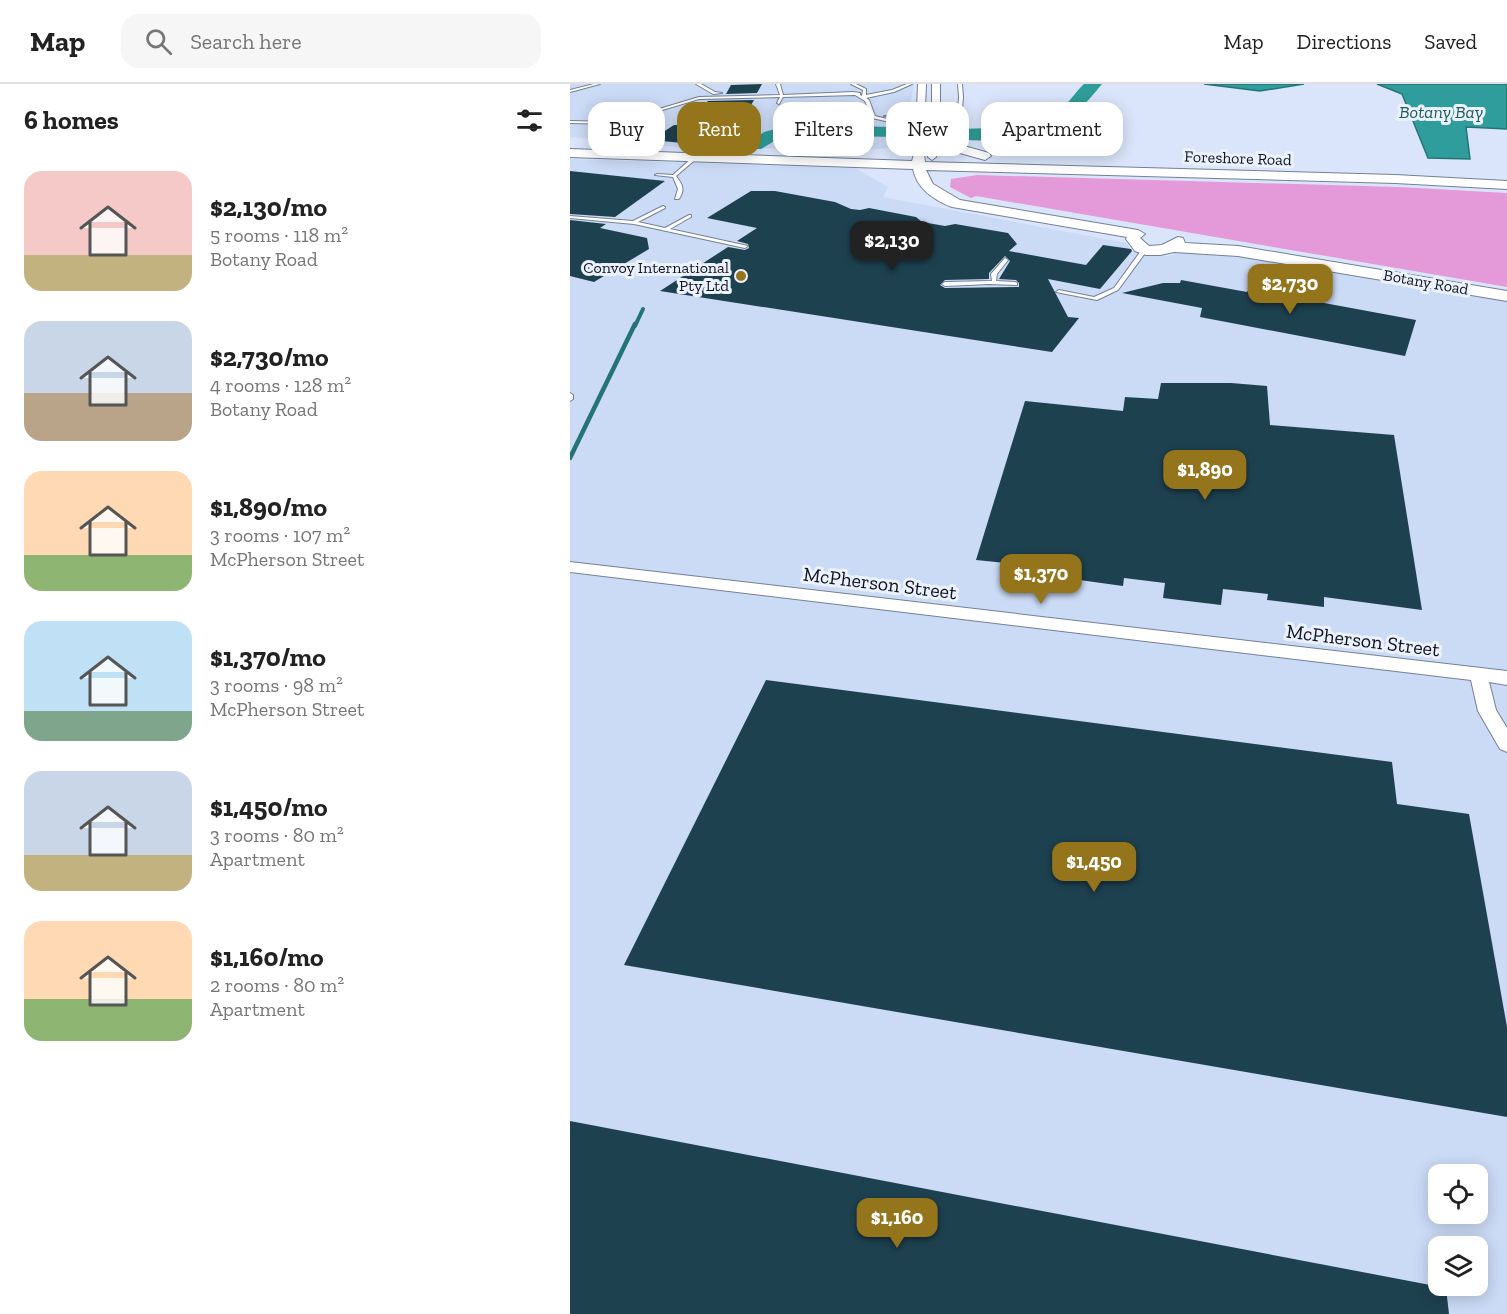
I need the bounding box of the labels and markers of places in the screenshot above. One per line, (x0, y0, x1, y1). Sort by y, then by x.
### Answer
pin: $2,130 (843, 221, 941, 272)
place label: Convoy International Pty Ltd (583, 258, 729, 295)
pin: $2,730 (1241, 264, 1339, 315)
marker: Convoy International Pty Ltd (734, 269, 748, 283)
pin: $1,890 (1156, 450, 1254, 501)
pin: $1,370 (992, 554, 1090, 605)
pin: $1,450 (1045, 842, 1143, 893)
pin: $1,160 (848, 1198, 946, 1249)

